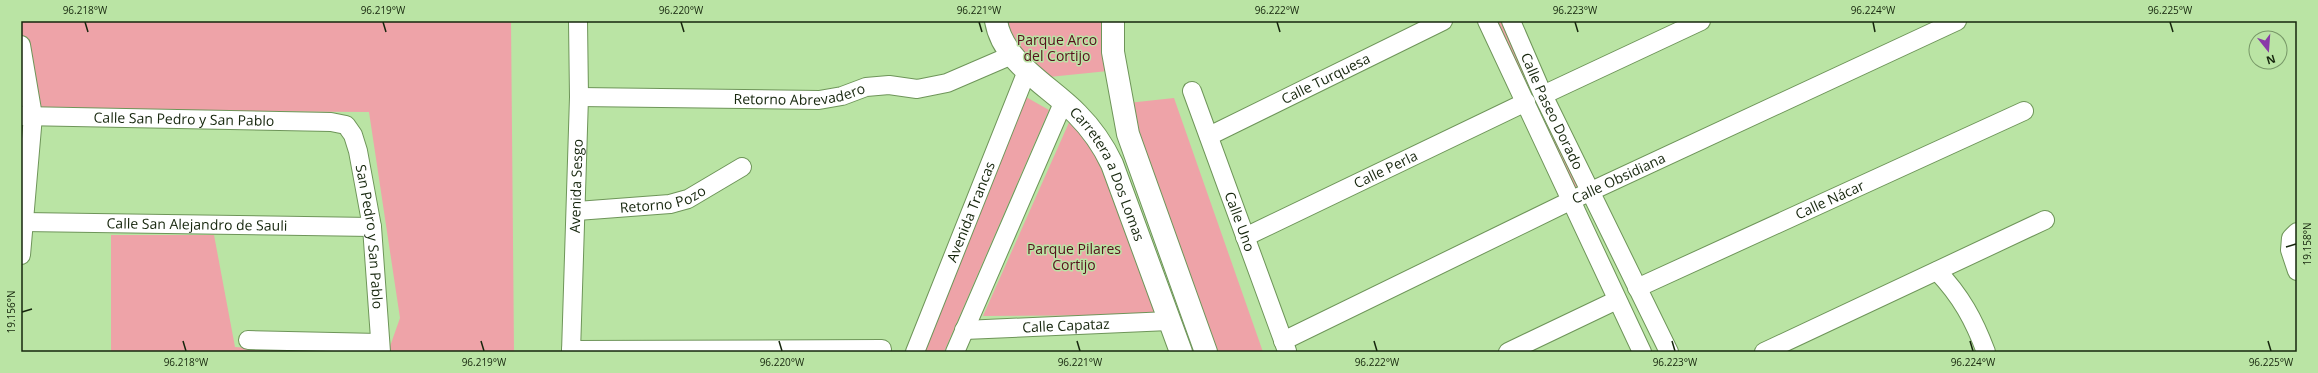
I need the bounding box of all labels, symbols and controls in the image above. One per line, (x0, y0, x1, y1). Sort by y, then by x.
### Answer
text: 96.218°W (63, 3, 108, 17)
text: 96.219°W (361, 3, 406, 17)
text: 96.220°W (659, 3, 704, 17)
text: 96.221°W (957, 3, 1002, 17)
text: 96.222°W (1255, 3, 1300, 17)
text: 96.223°W (1553, 3, 1598, 17)
text: 96.224°W (1851, 3, 1896, 17)
text: 96.225°W (2148, 3, 2193, 17)
park label: Parque Arco del Cortijo (1017, 30, 1097, 65)
north arrow (2248, 30, 2288, 70)
street label: Calle Turquesa (1278, 48, 1373, 108)
street label: Calle Paseo Dorado (1517, 50, 1588, 173)
text: N (2265, 52, 2278, 69)
street label: Retorno Abrevadero (733, 78, 868, 109)
street label: Carretera a Dos Lomas (1066, 102, 1150, 244)
street label: Calle San Pedro y San Pablo (93, 107, 274, 130)
street label: Avenida Sesgo (565, 139, 587, 233)
street label: Calle Perla (1350, 146, 1420, 192)
street label: Calle Obsidiana (1569, 148, 1668, 208)
street label: Avenida Trancas (942, 158, 999, 265)
street label: San Pedro y San Pablo (352, 163, 388, 310)
street label: Calle Nácar (1792, 175, 1867, 223)
street label: Retorno Pozo (619, 181, 709, 217)
street label: Calle Uno (1221, 189, 1260, 254)
street label: Calle San Alejandro de Sauli (106, 213, 287, 235)
text: 19.158°N (2300, 222, 2314, 266)
park label: Parque Pilares Cortijo (1027, 239, 1121, 274)
text: 19.156°N (4, 290, 18, 334)
street label: Calle Capataz (1022, 314, 1110, 336)
text: 96.218°W (164, 355, 209, 369)
text: 96.219°W (462, 355, 507, 369)
text: 96.220°W (760, 355, 805, 369)
text: 96.221°W (1058, 355, 1103, 369)
text: 96.222°W (1355, 355, 1400, 369)
text: 96.223°W (1653, 355, 1698, 369)
text: 96.224°W (1951, 355, 1996, 369)
text: 96.225°W (2249, 355, 2294, 369)

